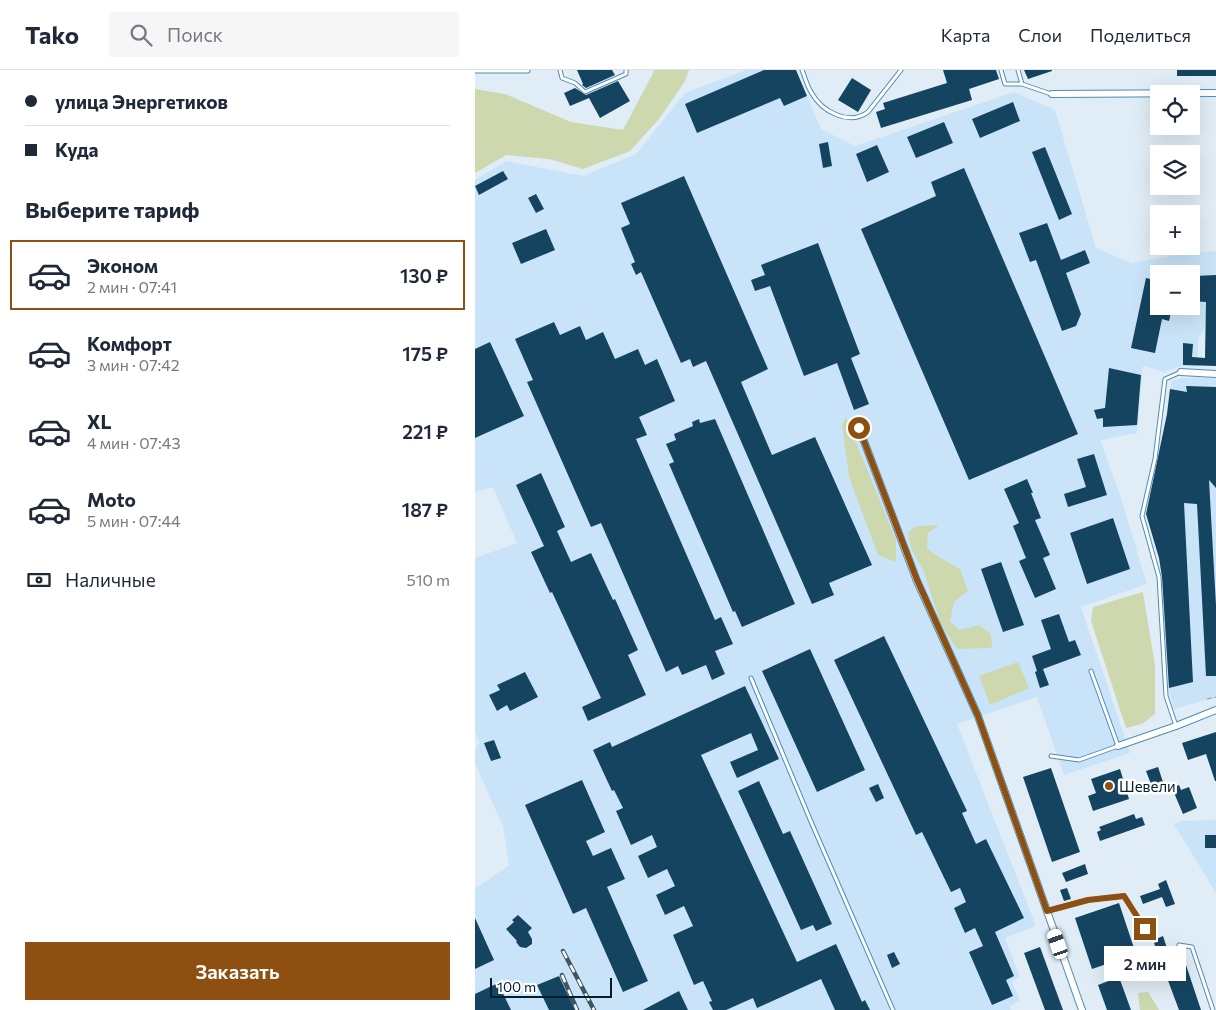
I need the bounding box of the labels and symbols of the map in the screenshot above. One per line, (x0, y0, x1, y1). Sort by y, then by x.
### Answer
route start (848, 417, 870, 439)
place label: Шевели (1119, 777, 1176, 795)
marker: Шевели (1103, 780, 1115, 792)
route end (1134, 918, 1156, 940)
car (1046, 927, 1069, 961)
callout: 2 мин (1104, 946, 1186, 982)
scale bar (490, 975, 613, 998)

